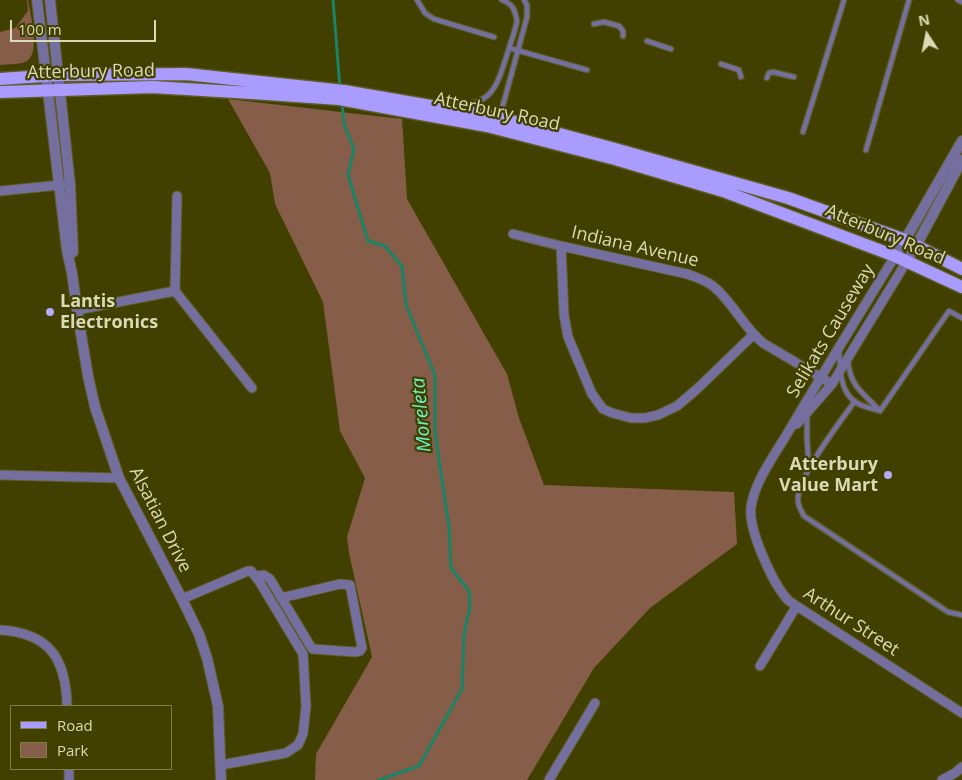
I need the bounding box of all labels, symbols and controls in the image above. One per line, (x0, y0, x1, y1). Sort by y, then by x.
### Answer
text: N (917, 9, 931, 30)
scale bar (12, 10, 159, 42)
north arrow (902, 10, 952, 60)
text: 100 m (18, 19, 62, 39)
street label: Atterbury Road (27, 60, 155, 84)
street label: Atterbury Road (432, 88, 562, 136)
street label: Atterbury Road (822, 200, 948, 270)
street label: Indiana Avenue (569, 222, 701, 272)
street label: Selikats Causeway (783, 260, 879, 402)
place label: Lantis Electronics (60, 291, 158, 334)
marker: Lantis Electronics (44, 306, 56, 318)
water label: Moreleta (407, 377, 437, 453)
place label: Atterbury Value Mart (779, 454, 878, 496)
street label: Alsatian Drive (124, 464, 196, 576)
marker: Atterbury Value Mart (882, 469, 894, 481)
street label: Arthur Street (799, 583, 903, 661)
legend (10, 705, 172, 770)
text: Road (57, 715, 93, 735)
text: Park (57, 740, 88, 760)

